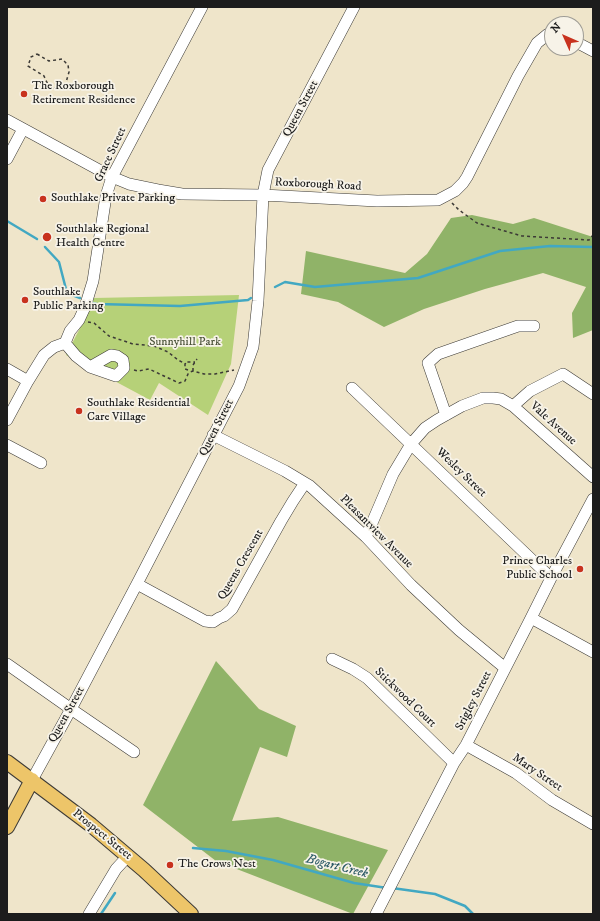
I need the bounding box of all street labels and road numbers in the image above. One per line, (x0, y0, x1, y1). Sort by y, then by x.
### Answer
street label: Queen Street (280, 78, 322, 140)
street label: Grace Street (92, 125, 130, 185)
street label: Roxborough Road (274, 176, 362, 194)
street label: Queen Street (197, 397, 237, 459)
street label: Vale Avenue (527, 399, 579, 449)
street label: Wesley Street (433, 445, 489, 501)
street label: Pleasantview Avenue (336, 492, 416, 572)
street label: Queens Crescent (215, 527, 267, 603)
street label: Stickwood Court (371, 665, 439, 731)
street label: Srigley Street (453, 669, 495, 733)
street label: Queen Street (46, 684, 88, 746)
street label: Mary Street (509, 751, 565, 795)
street label: Prospect Street (69, 807, 135, 863)

